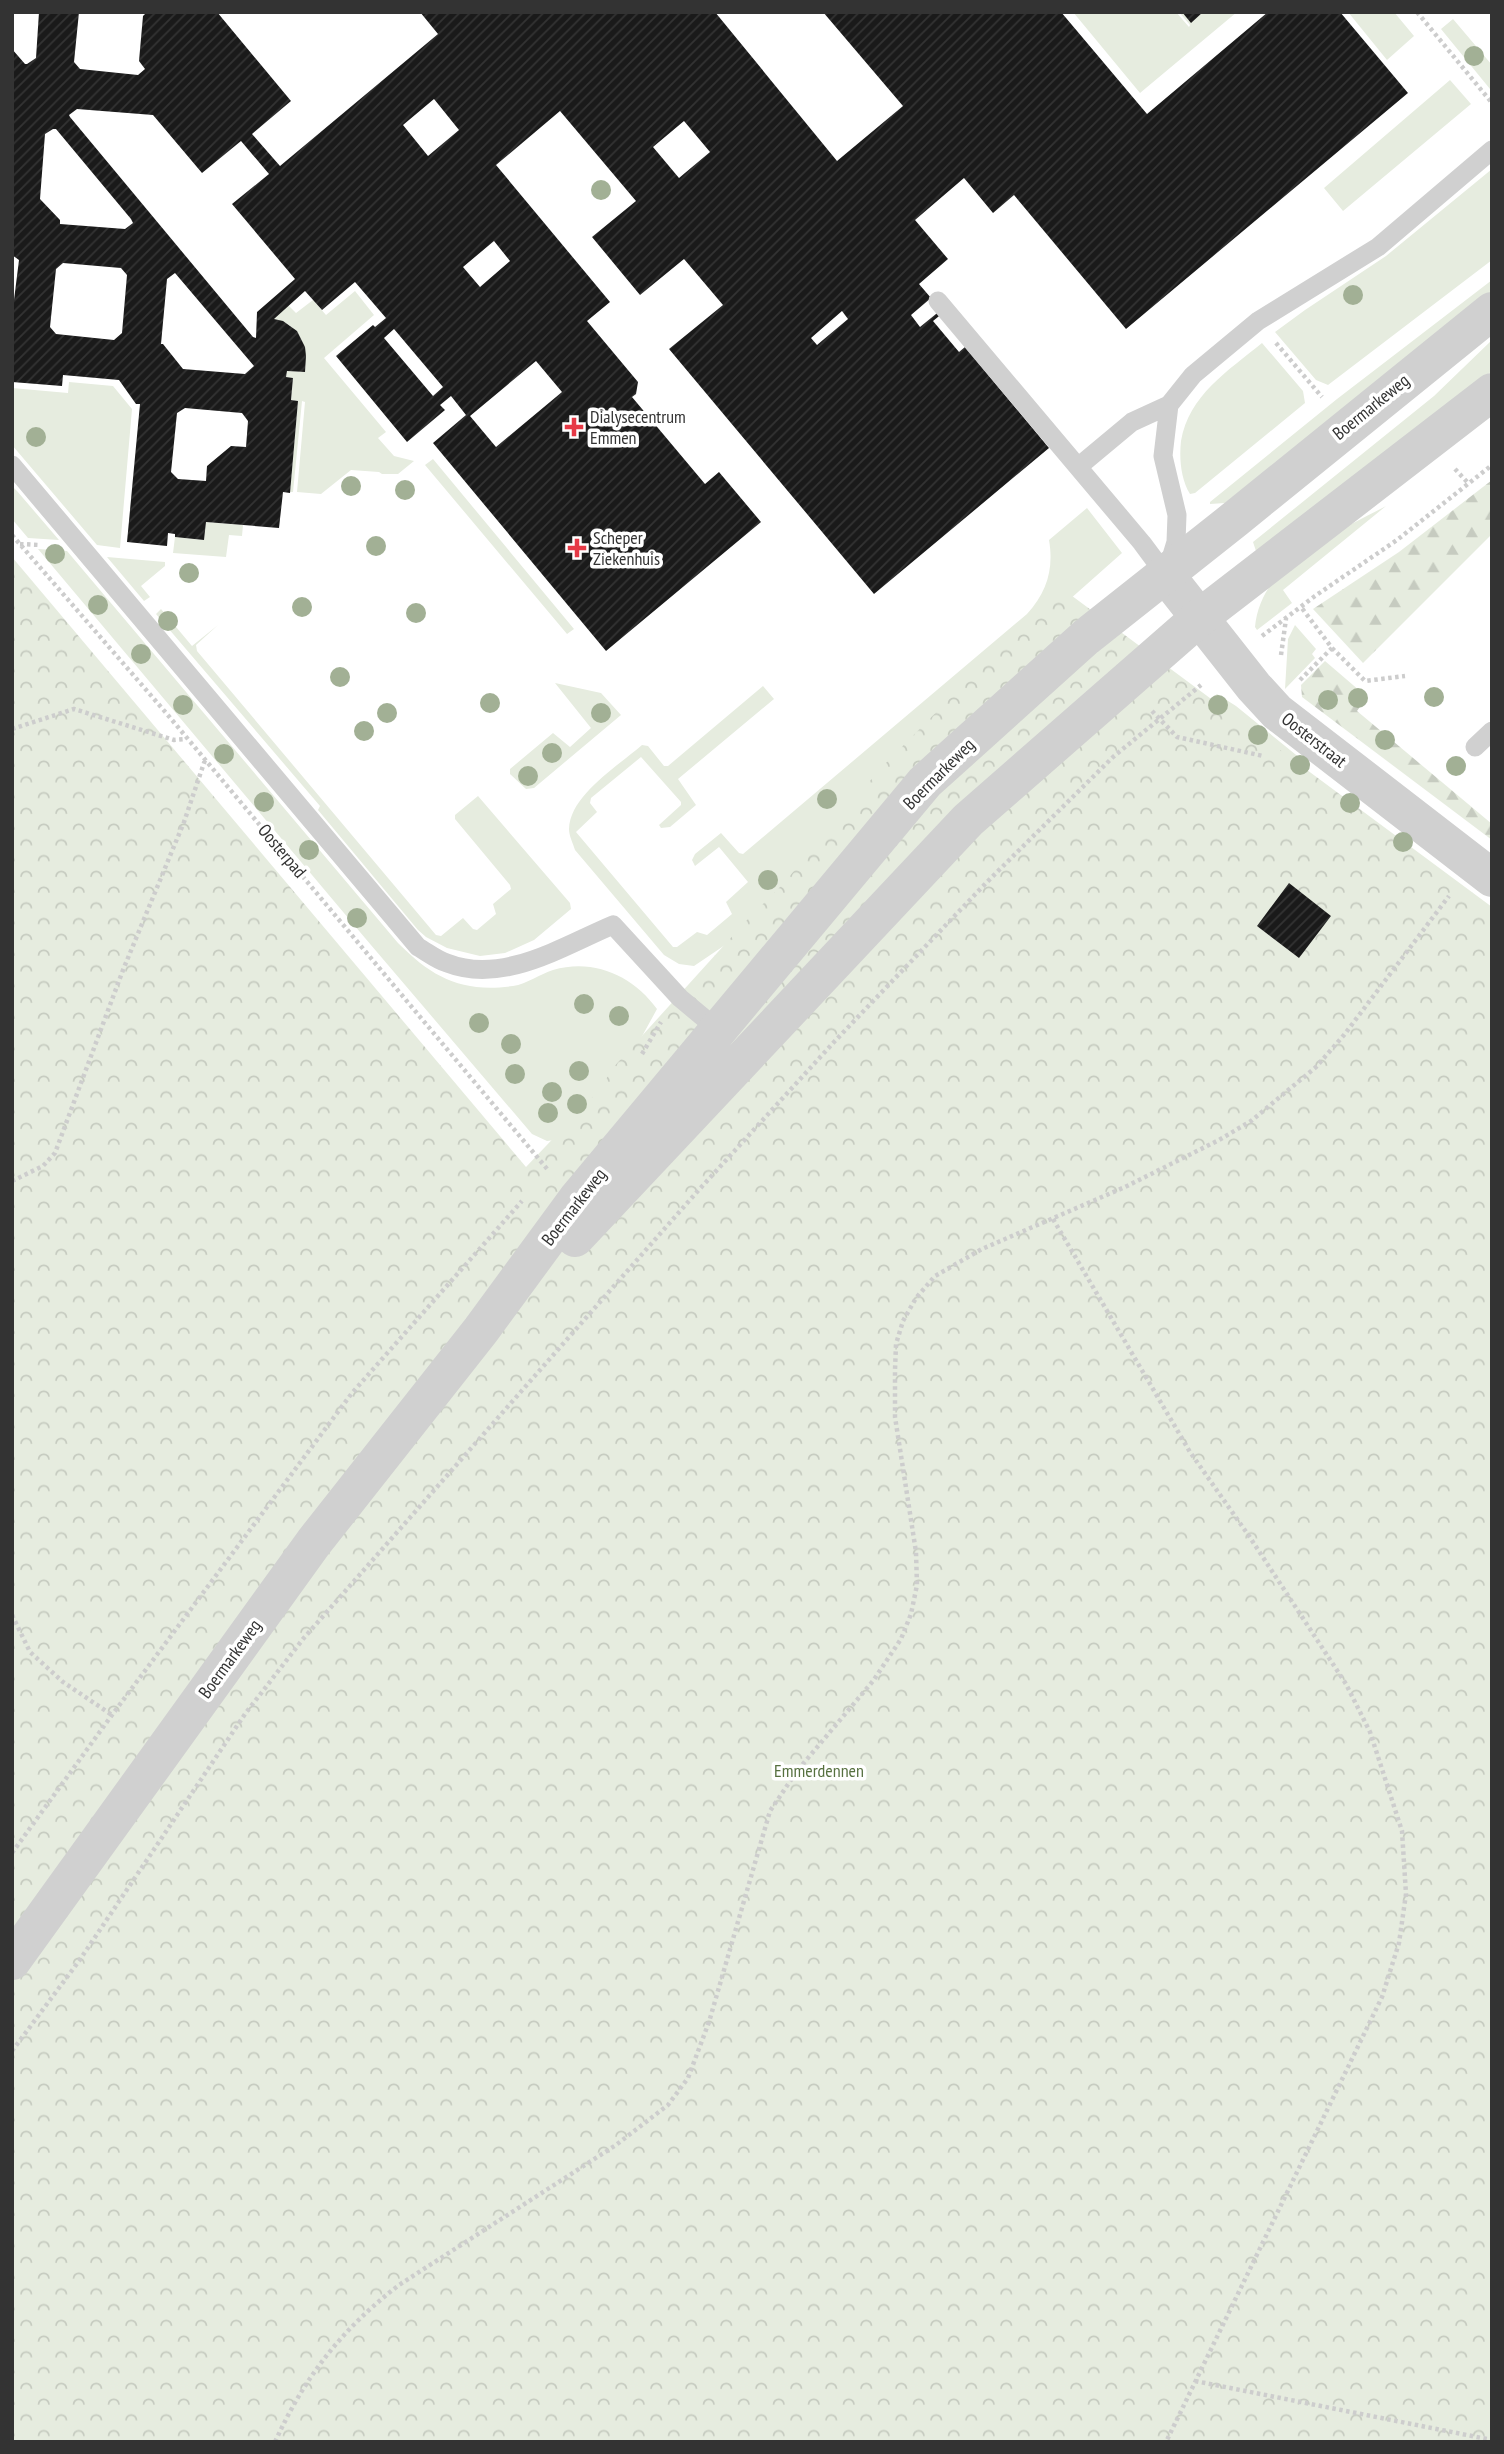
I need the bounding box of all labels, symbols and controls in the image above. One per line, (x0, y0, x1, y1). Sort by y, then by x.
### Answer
street label: Boermarkeweg (1328, 369, 1414, 445)
place label: Dialysecentrum Emmen (590, 405, 686, 449)
marker: Dialysecentrum Emmen (564, 417, 584, 437)
place label: Scheper Ziekenhuis (593, 526, 660, 570)
marker: Scheper Ziekenhuis (567, 538, 587, 558)
street label: Oosterstraat (1277, 707, 1351, 772)
street label: Boermarkeweg (898, 733, 979, 814)
street label: Oosterpad (253, 819, 312, 882)
street label: Boermarkeweg (536, 1163, 611, 1250)
street label: Boermarkeweg (193, 1615, 266, 1703)
park label: Emmerdennen (774, 1759, 864, 1782)

